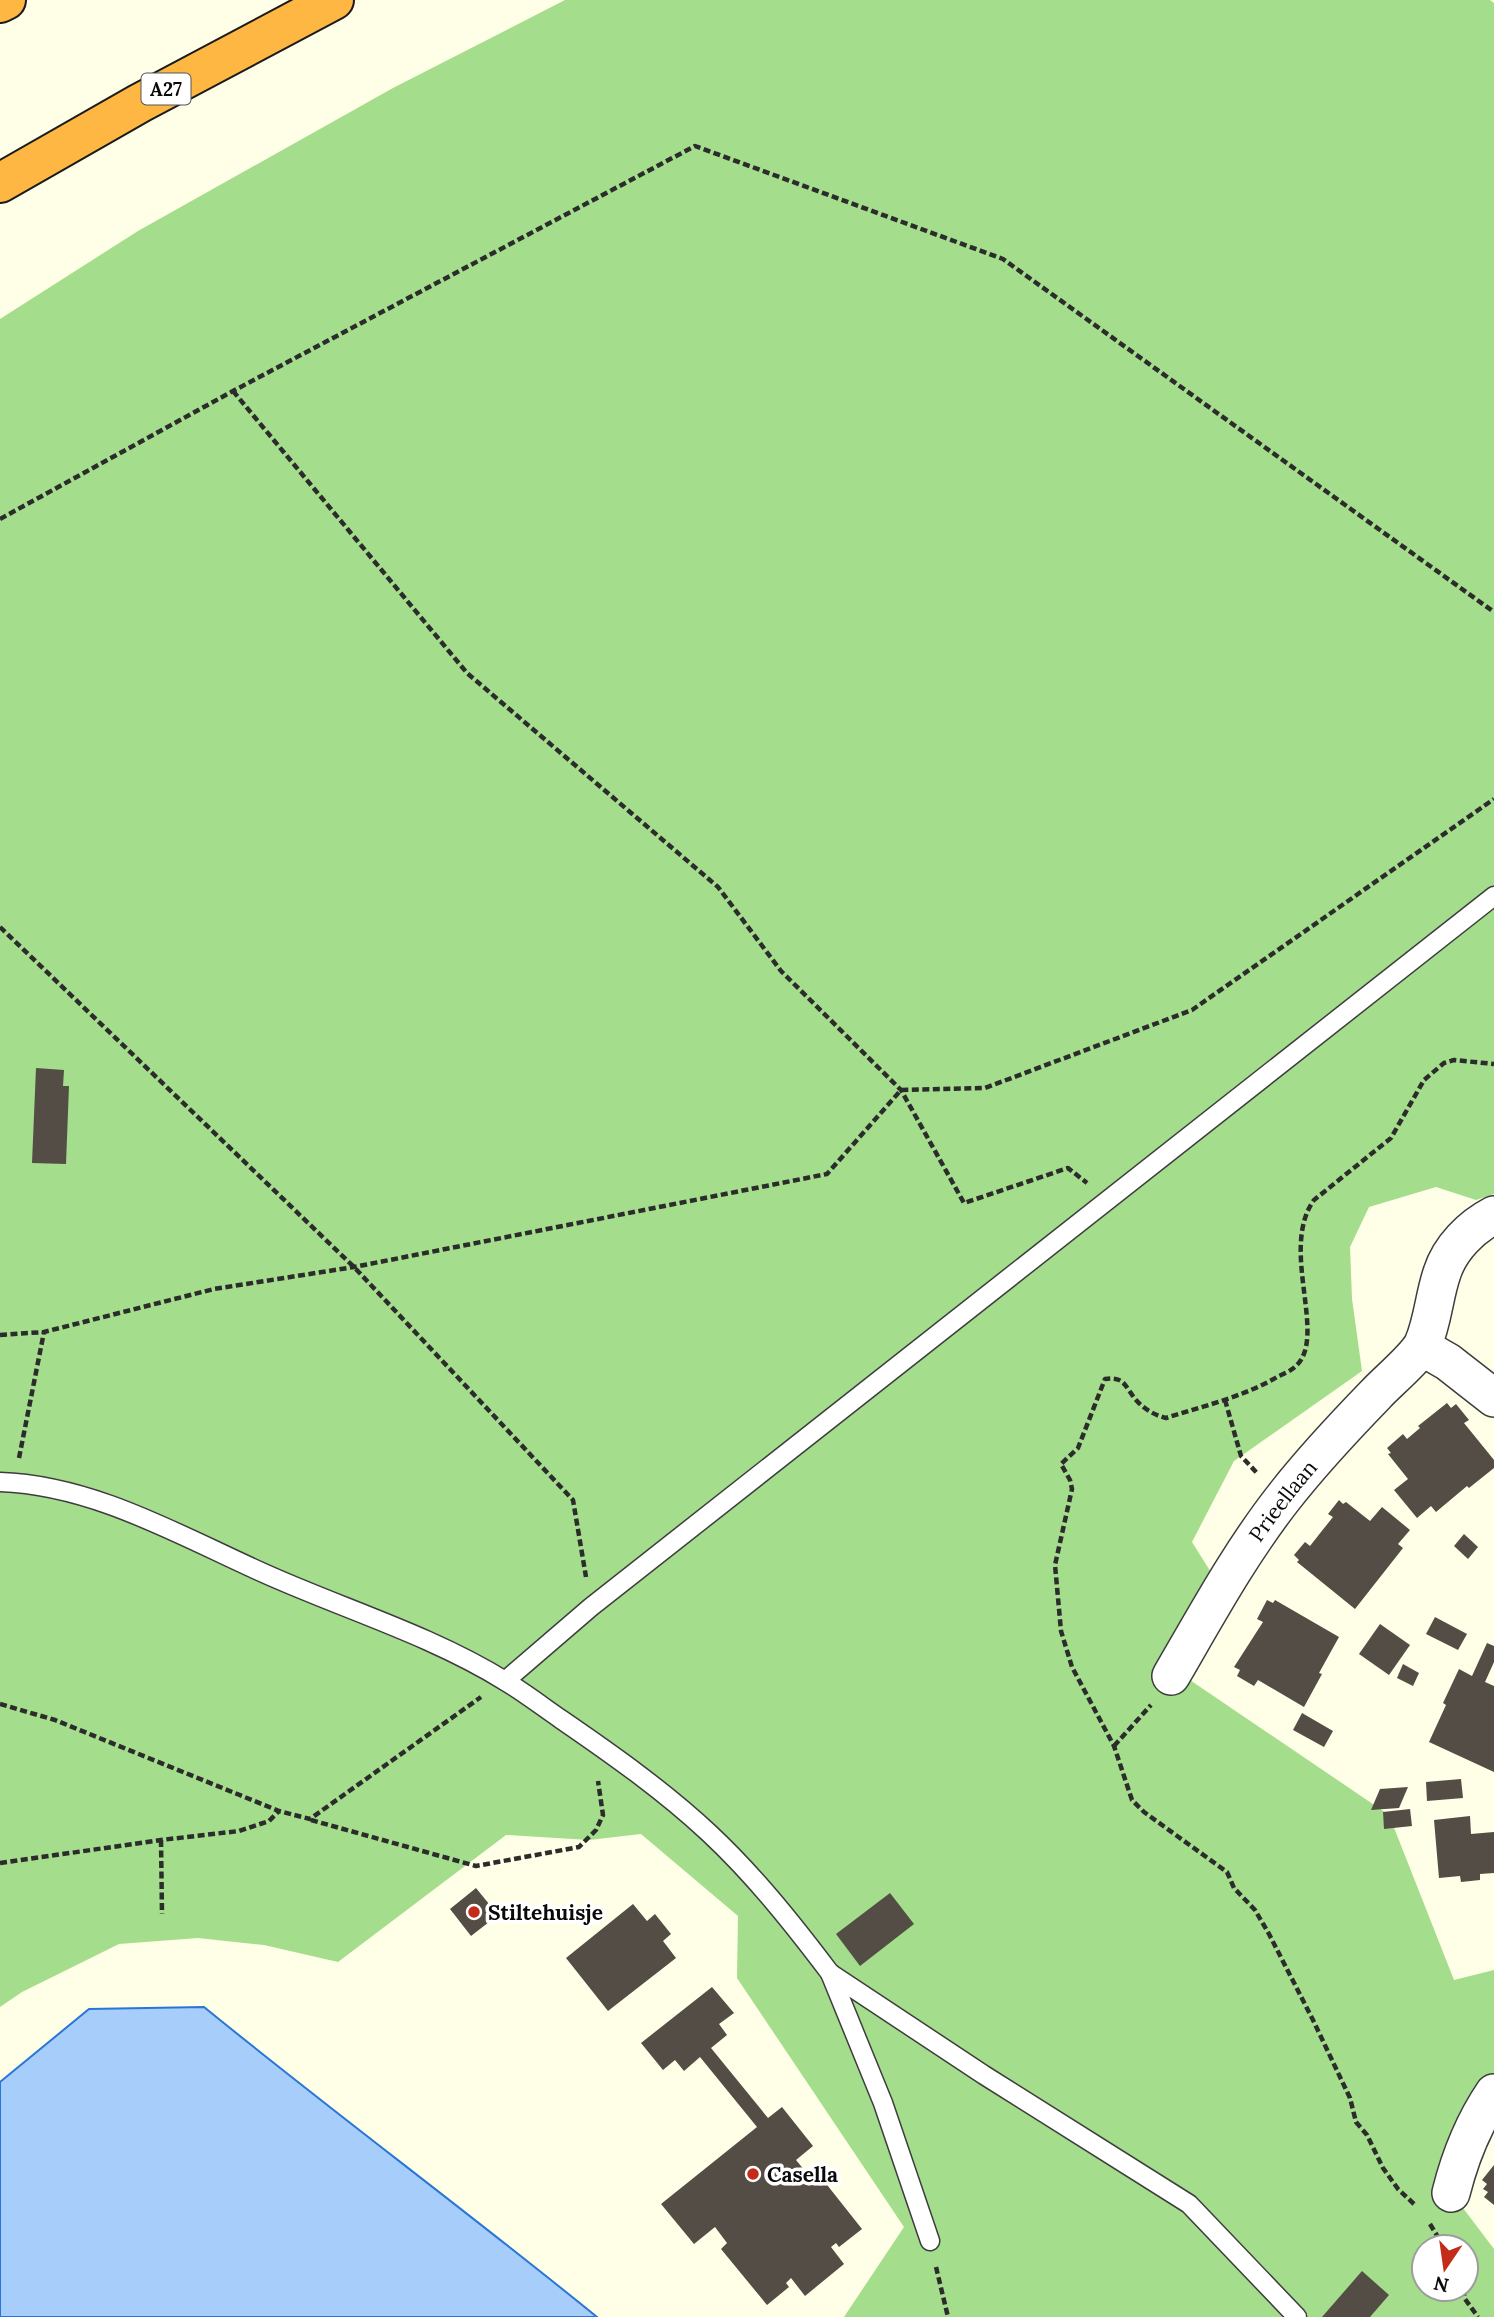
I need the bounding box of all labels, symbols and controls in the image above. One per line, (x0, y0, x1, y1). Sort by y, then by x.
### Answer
road number: A27 (142, 74, 190, 104)
street label: Prieellaan (1242, 1454, 1323, 1547)
place label: Stiltehuisje (488, 1899, 603, 1926)
marker: Stiltehuisje (466, 1904, 482, 1920)
place label: Casella (767, 2161, 838, 2188)
marker: Casella (745, 2166, 761, 2182)
north arrow (1410, 2233, 1480, 2303)
text: N (1431, 2271, 1451, 2298)

